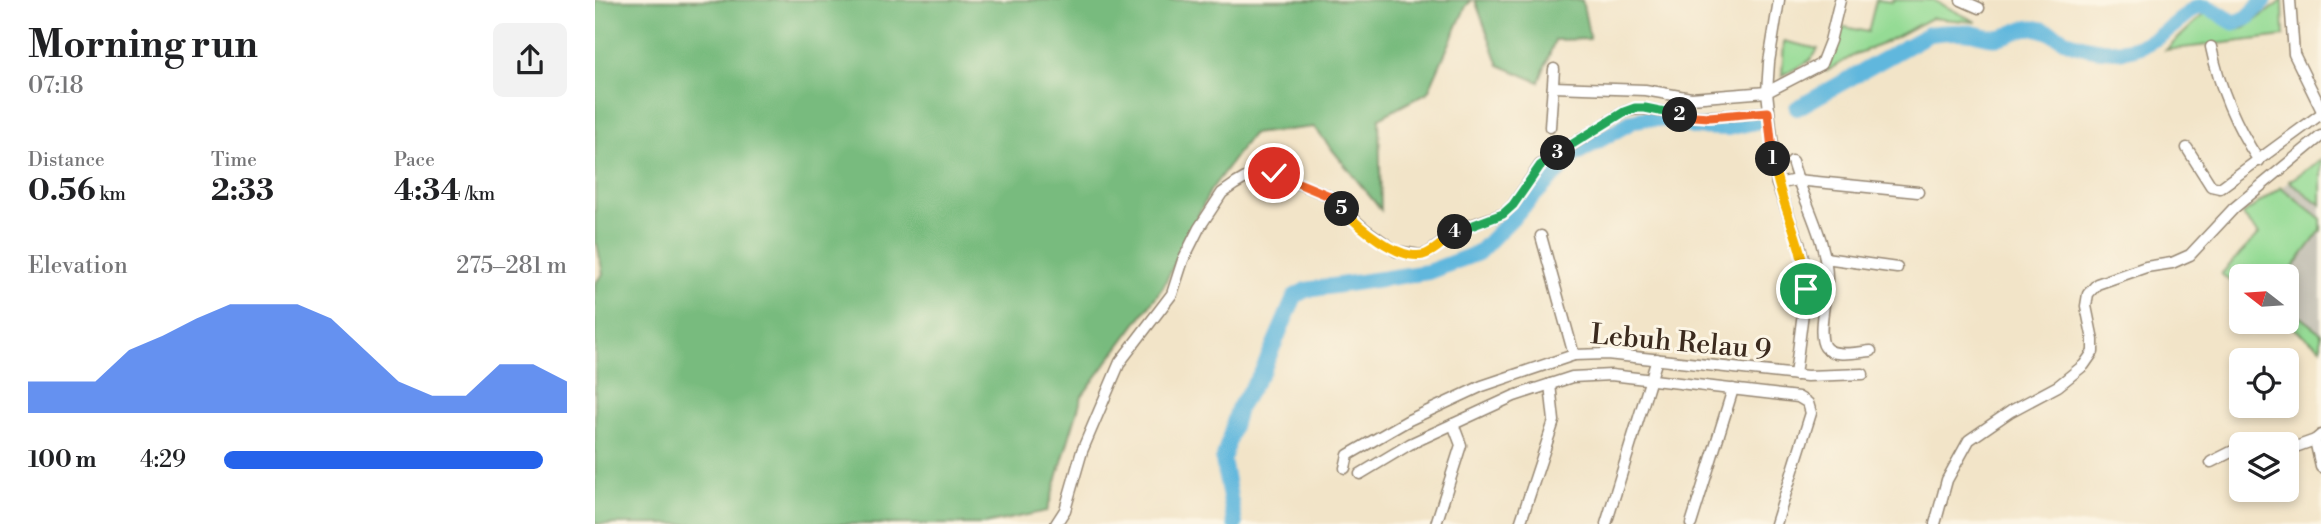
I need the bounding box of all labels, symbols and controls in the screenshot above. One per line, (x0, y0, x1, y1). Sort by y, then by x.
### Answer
text: Morning run (28, 22, 258, 69)
button: share (493, 23, 567, 97)
text: 07:18 (28, 72, 84, 100)
pin: 2 (1663, 97, 1697, 132)
text: 2 (1674, 102, 1685, 126)
pin: 3 (1541, 136, 1576, 170)
text: 3 (1552, 140, 1563, 164)
pin: 1 (1755, 142, 1791, 176)
pin (1244, 143, 1304, 203)
text: 1 (1768, 146, 1777, 170)
text: Distance (28, 148, 105, 172)
text: Time (211, 148, 257, 172)
text: Pace (394, 148, 435, 172)
icon: check (1255, 154, 1293, 192)
text: 0.56 (28, 172, 96, 210)
text: 2:33 (211, 172, 274, 210)
text: 4:34 (394, 172, 461, 210)
text: km (96, 182, 126, 206)
text: /km (461, 182, 495, 206)
pin: 5 (1325, 192, 1359, 227)
text: 5 (1336, 196, 1347, 220)
pin: 4 (1437, 215, 1473, 250)
text: 4 (1448, 219, 1461, 243)
text: Elevation (28, 252, 128, 280)
text: 275–281 m (456, 252, 567, 280)
pin (1776, 259, 1836, 319)
north arrow (2229, 264, 2299, 334)
map controls (2229, 264, 2299, 502)
icon: arrive (1787, 270, 1825, 308)
street label: Lebuh Relau 9 (1589, 317, 1773, 368)
button: locate (2229, 348, 2299, 418)
button: layers (2229, 432, 2299, 502)
text: 100 m (28, 446, 96, 474)
text: 4:29 (140, 446, 186, 474)

